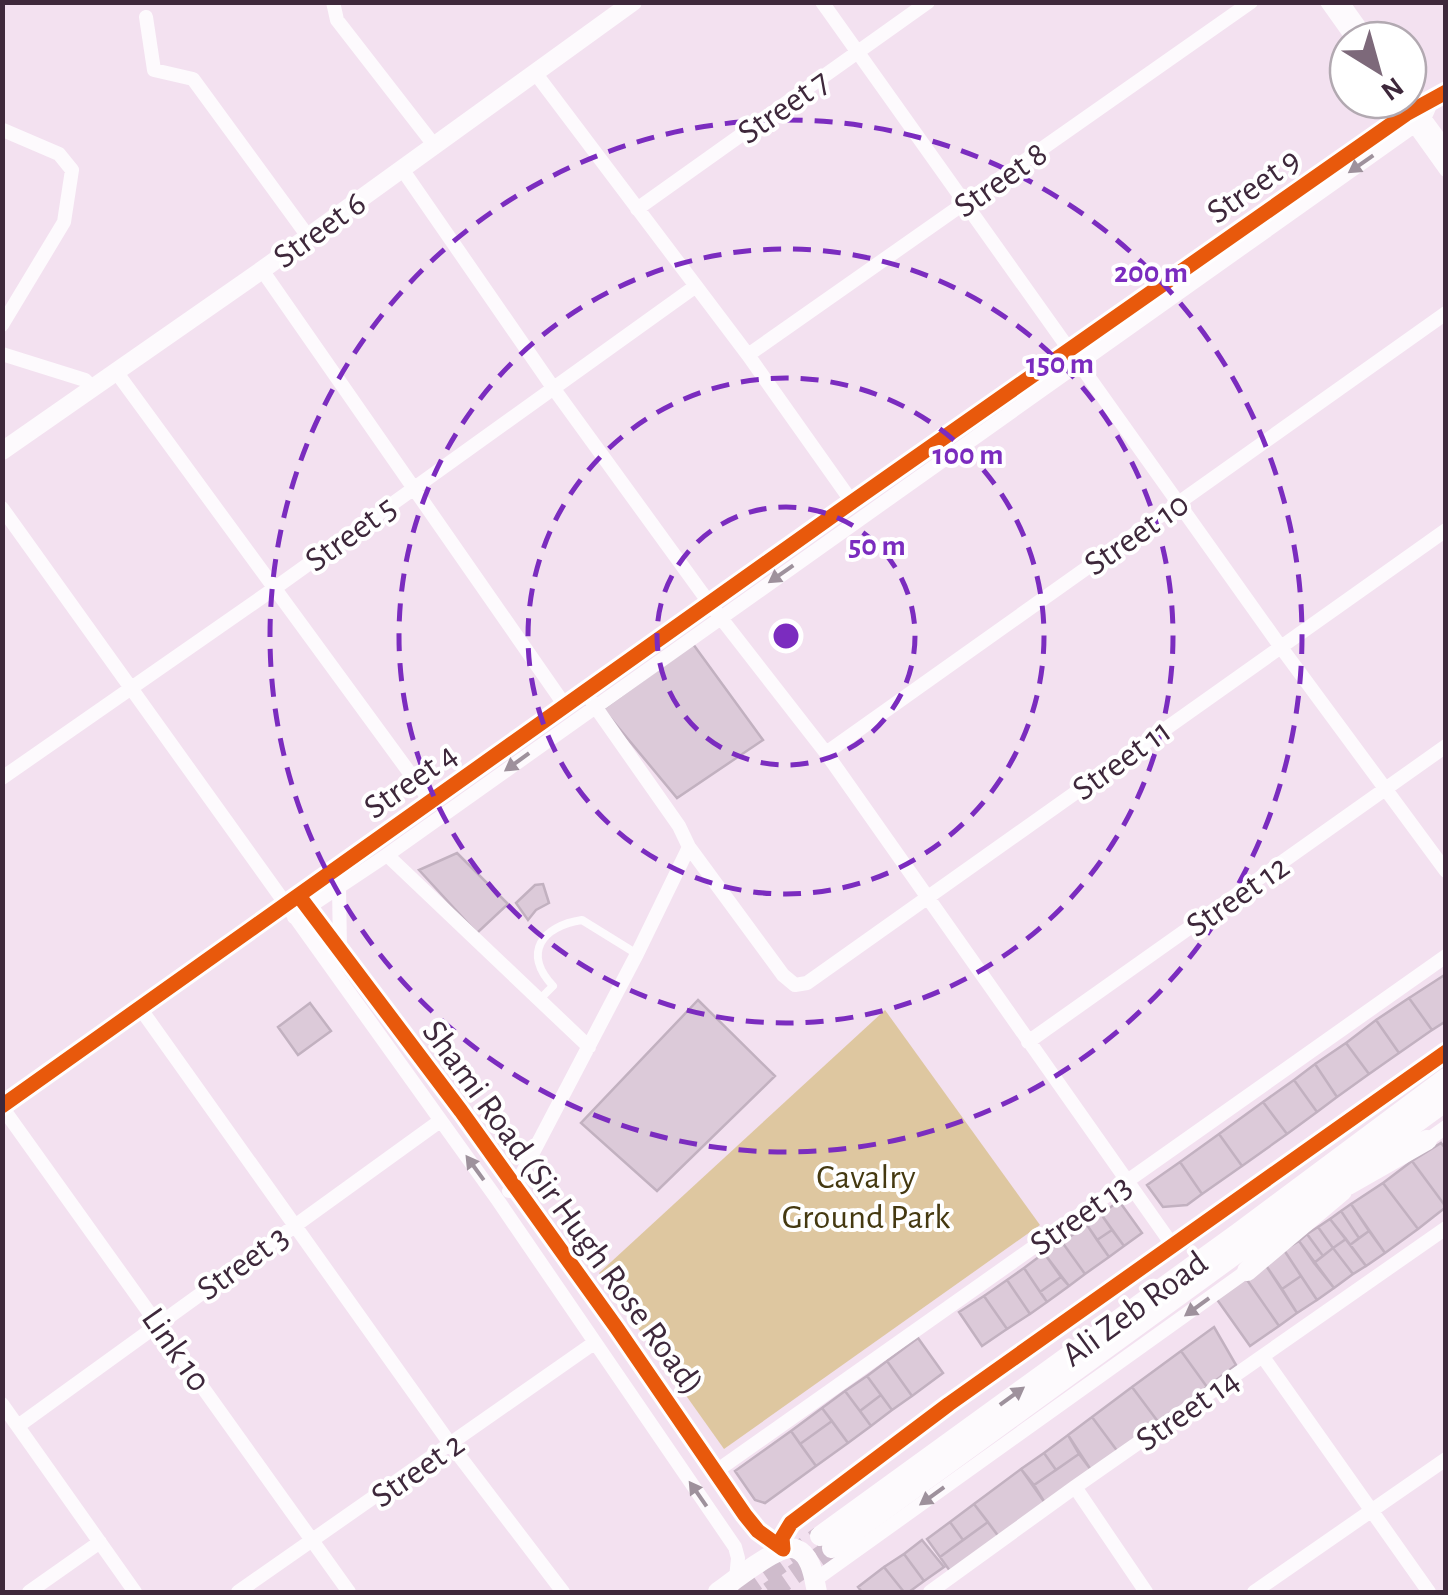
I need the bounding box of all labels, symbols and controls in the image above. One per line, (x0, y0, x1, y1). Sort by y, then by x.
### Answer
north arrow (1328, 20, 1428, 120)
street label: Street 7 (732, 63, 836, 151)
text: N (1376, 71, 1408, 105)
street label: Street 8 (948, 136, 1054, 225)
street label: Street 9 (1201, 142, 1307, 231)
one-way arrow (1348, 154, 1374, 173)
street label: Street 6 (267, 185, 372, 275)
text: 200 m (1114, 258, 1188, 288)
text: 150 m (1026, 349, 1094, 379)
text: 100 m (933, 440, 1003, 470)
street label: Street 10 (1078, 486, 1196, 583)
street label: Street 5 (299, 490, 403, 579)
text: 50 m (848, 531, 906, 561)
one-way arrow (768, 564, 795, 583)
centre of rings (768, 618, 804, 654)
street label: Street 11 (1066, 713, 1178, 807)
street label: Street 4 (358, 737, 464, 826)
one-way arrow (503, 752, 530, 771)
street label: Street 12 (1180, 849, 1295, 944)
street label: Shami Road (Sir Hugh Rose Road) (415, 1014, 710, 1401)
one-way arrow (465, 1155, 485, 1181)
park label: Cavalry Ground Park (782, 1160, 950, 1235)
street label: Street 13 (1024, 1168, 1138, 1262)
street label: Street 3 (191, 1219, 295, 1308)
street label: Ali Zeb Road (1056, 1245, 1214, 1373)
one-way arrow (1183, 1297, 1210, 1317)
street label: Link 10 (135, 1302, 217, 1398)
street label: Street 14 (1130, 1362, 1246, 1458)
one-way arrow (999, 1386, 1025, 1406)
street label: Street 2 (365, 1426, 471, 1514)
one-way arrow (689, 1481, 708, 1508)
one-way arrow (919, 1486, 945, 1505)

